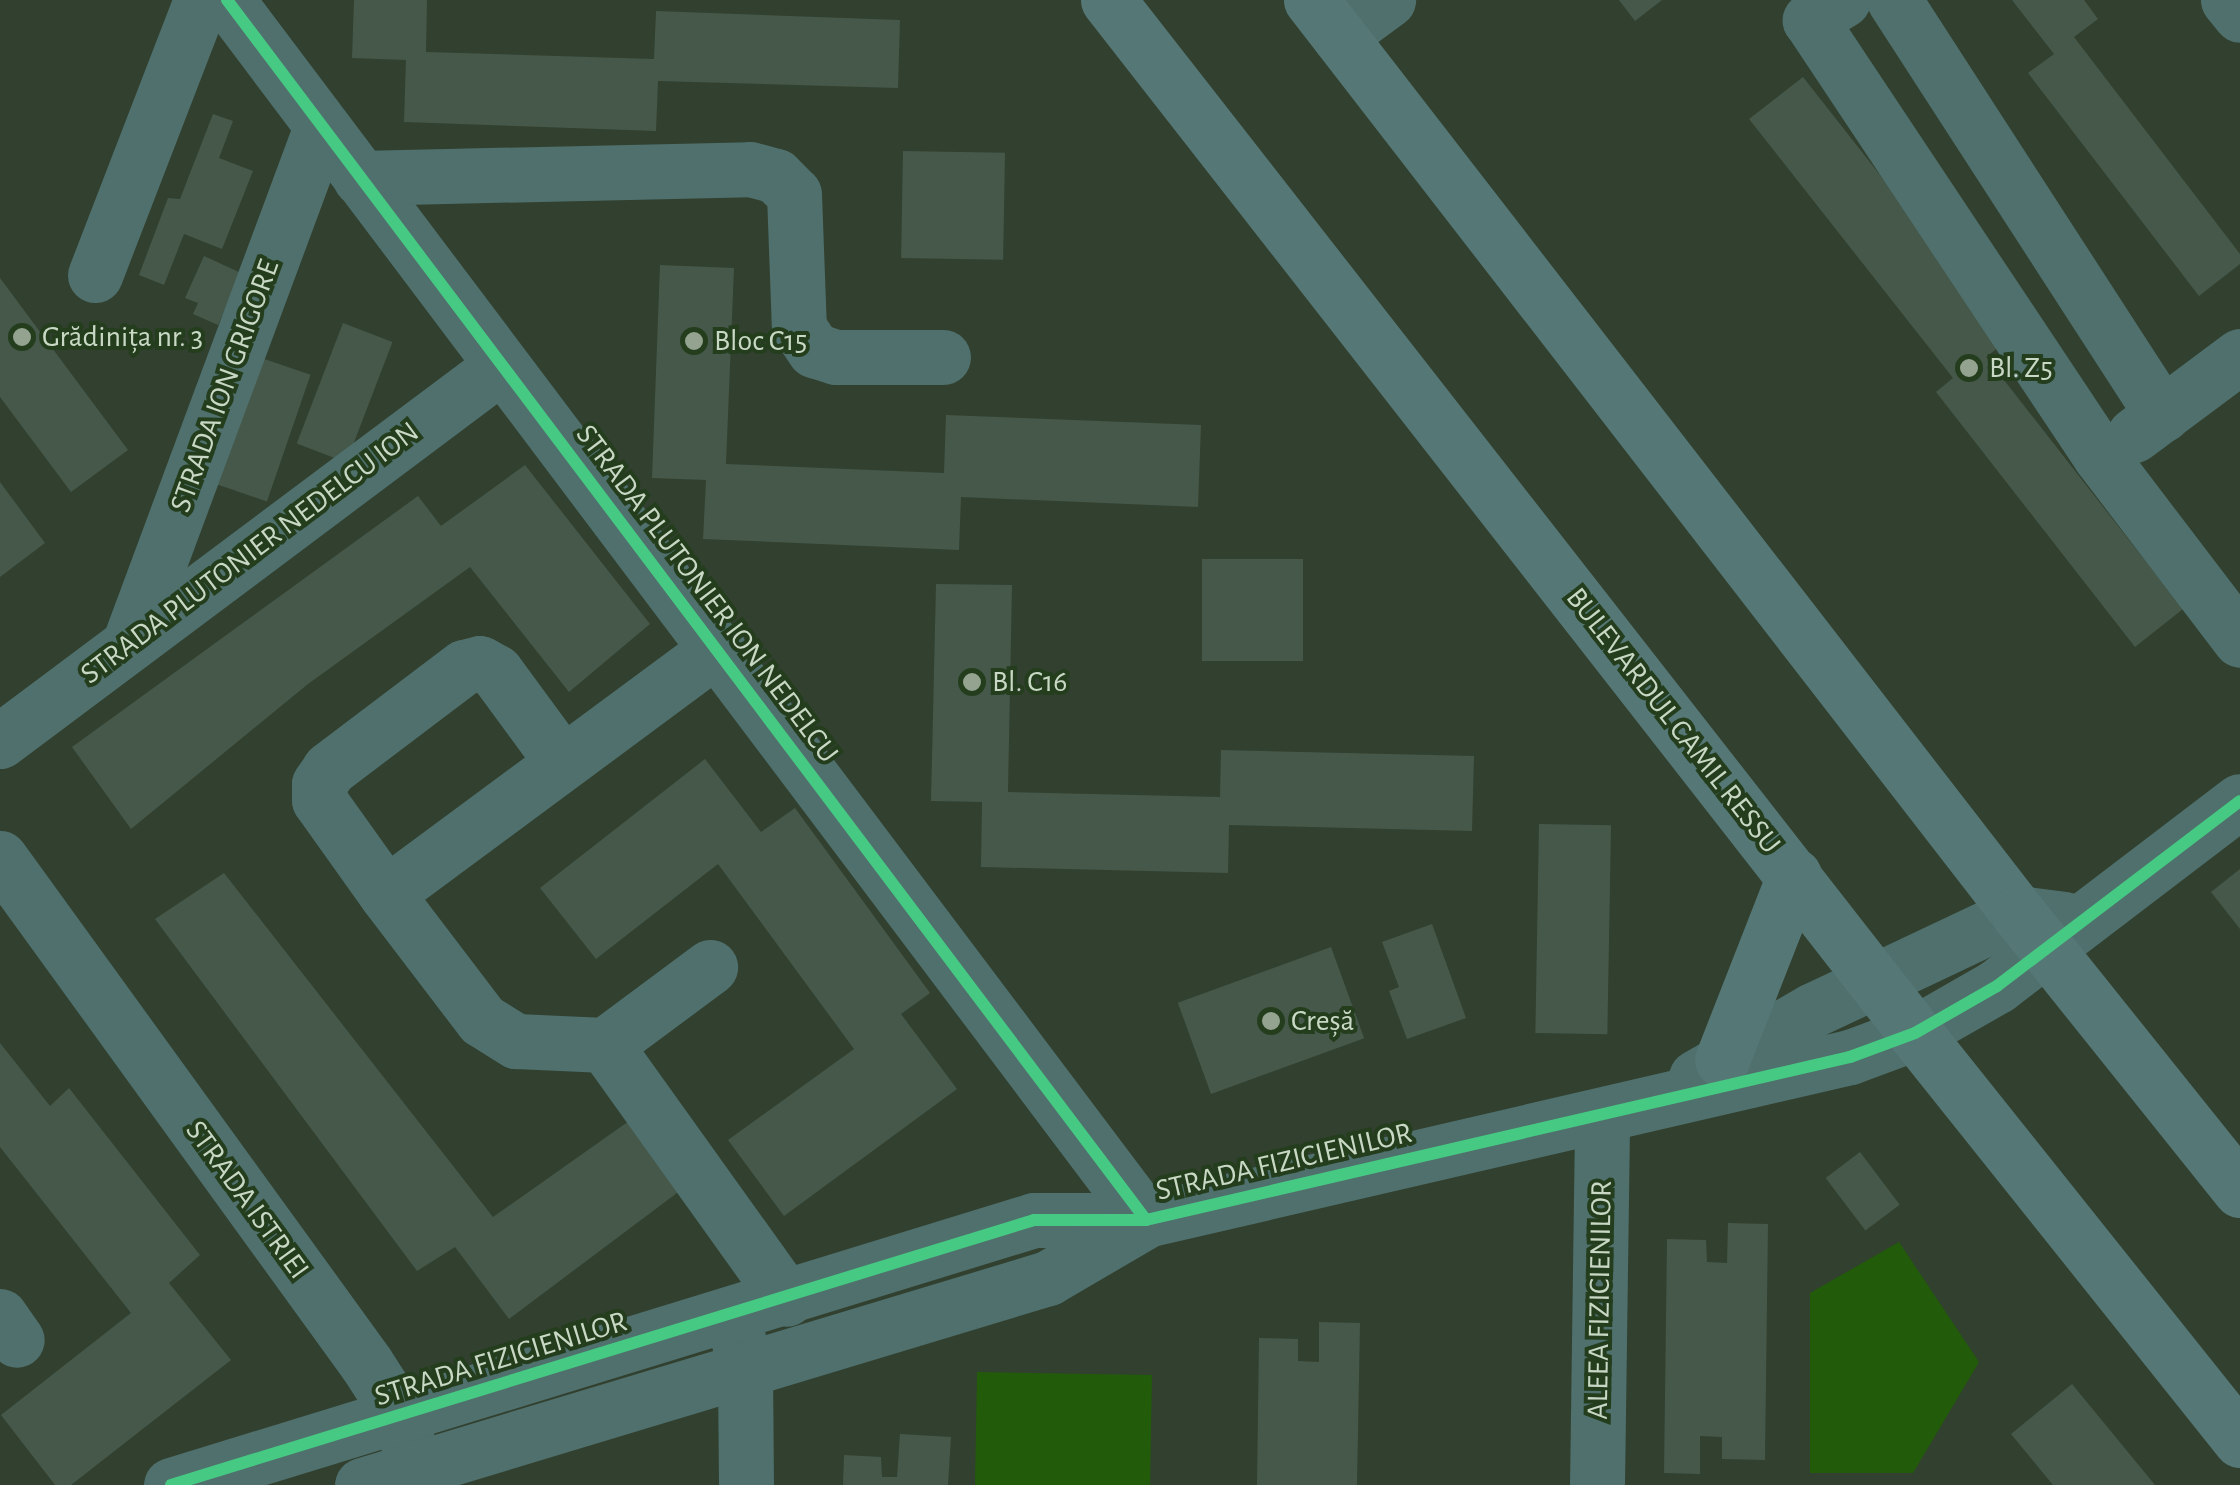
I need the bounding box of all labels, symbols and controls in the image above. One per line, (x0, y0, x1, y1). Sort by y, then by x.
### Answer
street label: STRADA ION GRIGORE (163, 255, 287, 517)
place label: Grădinița nr. 3 (42, 319, 203, 355)
place label: Bloc C15 (714, 323, 807, 359)
marker: Grădinița nr. 3 (11, 326, 33, 348)
marker: Bloc C15 (683, 330, 705, 352)
place label: Bl. Z5 (1989, 350, 2053, 386)
marker: Bl. Z5 (1958, 357, 1980, 379)
street label: STRADA PLUTONIER NEDELCU ION (74, 414, 426, 692)
street label: STRADA PLUTONIER ION NEDELCU (568, 418, 846, 770)
street label: BULEVARDUL CAMIL RESSU (1558, 581, 1788, 861)
place label: Bl. C16 (992, 664, 1067, 700)
marker: Bl. C16 (961, 671, 983, 693)
place label: Creșă (1291, 1003, 1354, 1039)
marker: Creșă (1260, 1010, 1282, 1032)
street label: STRADA ISTRIEI (177, 1114, 317, 1286)
street label: STRADA FIZICIENILOR (1152, 1115, 1416, 1209)
street label: ALEEA FIZICIENILOR (1580, 1180, 1620, 1420)
street label: STRADA FIZICIENILOR (371, 1304, 631, 1414)

